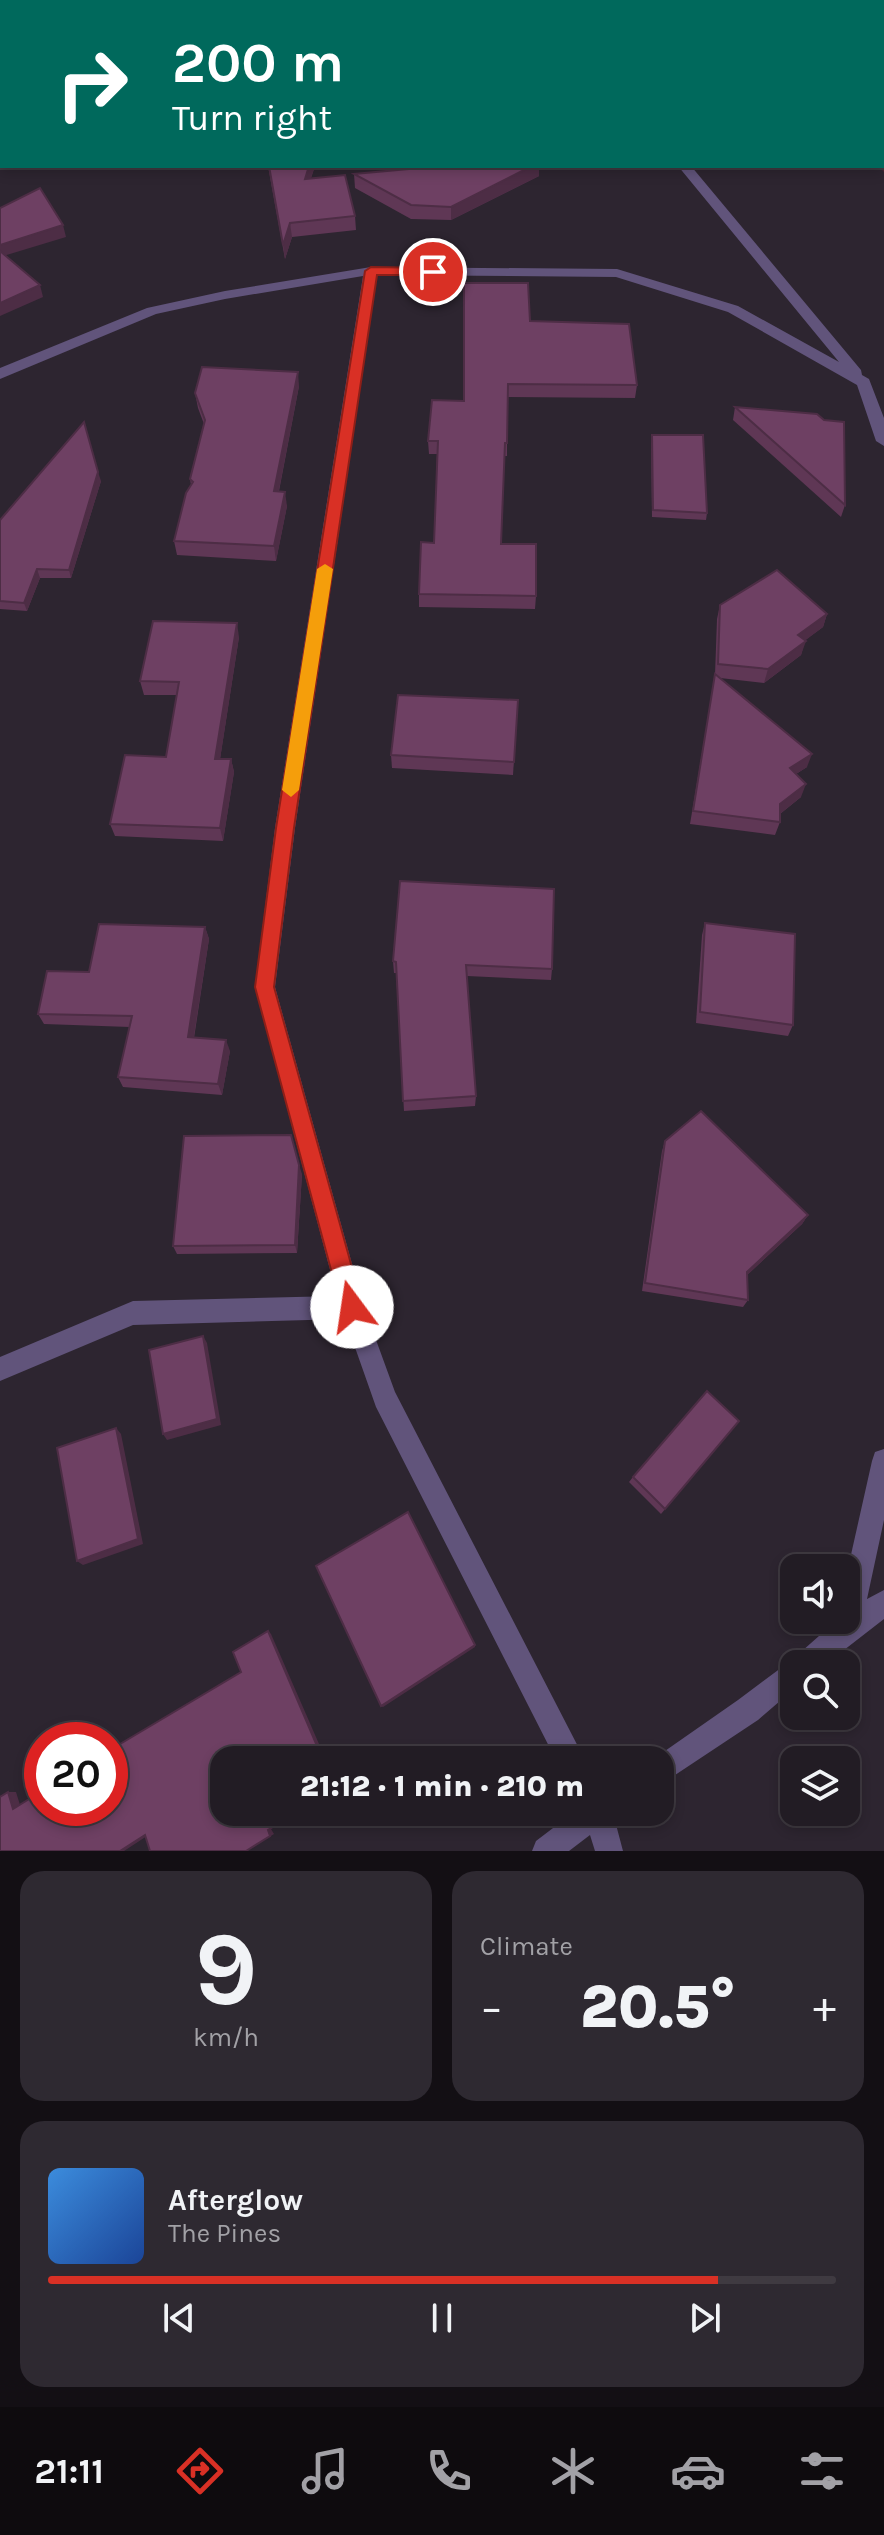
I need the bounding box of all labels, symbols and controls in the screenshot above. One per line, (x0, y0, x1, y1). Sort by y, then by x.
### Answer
text: 200 m (172, 30, 344, 95)
icon: right (40, 32, 144, 136)
text: Turn right (172, 97, 332, 139)
pin (399, 238, 467, 306)
icon: arrive (411, 250, 455, 294)
position arrow (310, 1265, 394, 1349)
map controls (780, 1554, 860, 1826)
button: sound (780, 1554, 860, 1634)
button: search (780, 1650, 860, 1730)
speed limit sign: 20 (24, 1722, 128, 1826)
button: layers (780, 1746, 860, 1826)
text: 21:12 · 1 min · 210 m (300, 1768, 584, 1804)
text: 9 (194, 1909, 258, 2030)
text: Climate (480, 1931, 573, 1962)
text: 20.5° (580, 1972, 736, 2042)
text: − (480, 1982, 503, 2033)
text: + (813, 1982, 836, 2033)
text: km/h (193, 2022, 259, 2053)
text: Afterglow (168, 2182, 303, 2218)
text: The Pines (168, 2218, 281, 2249)
icon: previous (157, 2296, 201, 2340)
icon: pause (420, 2296, 464, 2340)
icon: next (683, 2296, 727, 2340)
icon: directions (172, 2443, 228, 2499)
icon: music (297, 2443, 353, 2499)
icon: phone (421, 2443, 477, 2499)
icon: climate (545, 2443, 601, 2499)
icon: car (670, 2443, 726, 2499)
icon: filters (794, 2443, 850, 2499)
text: 21:11 (34, 2450, 104, 2492)

